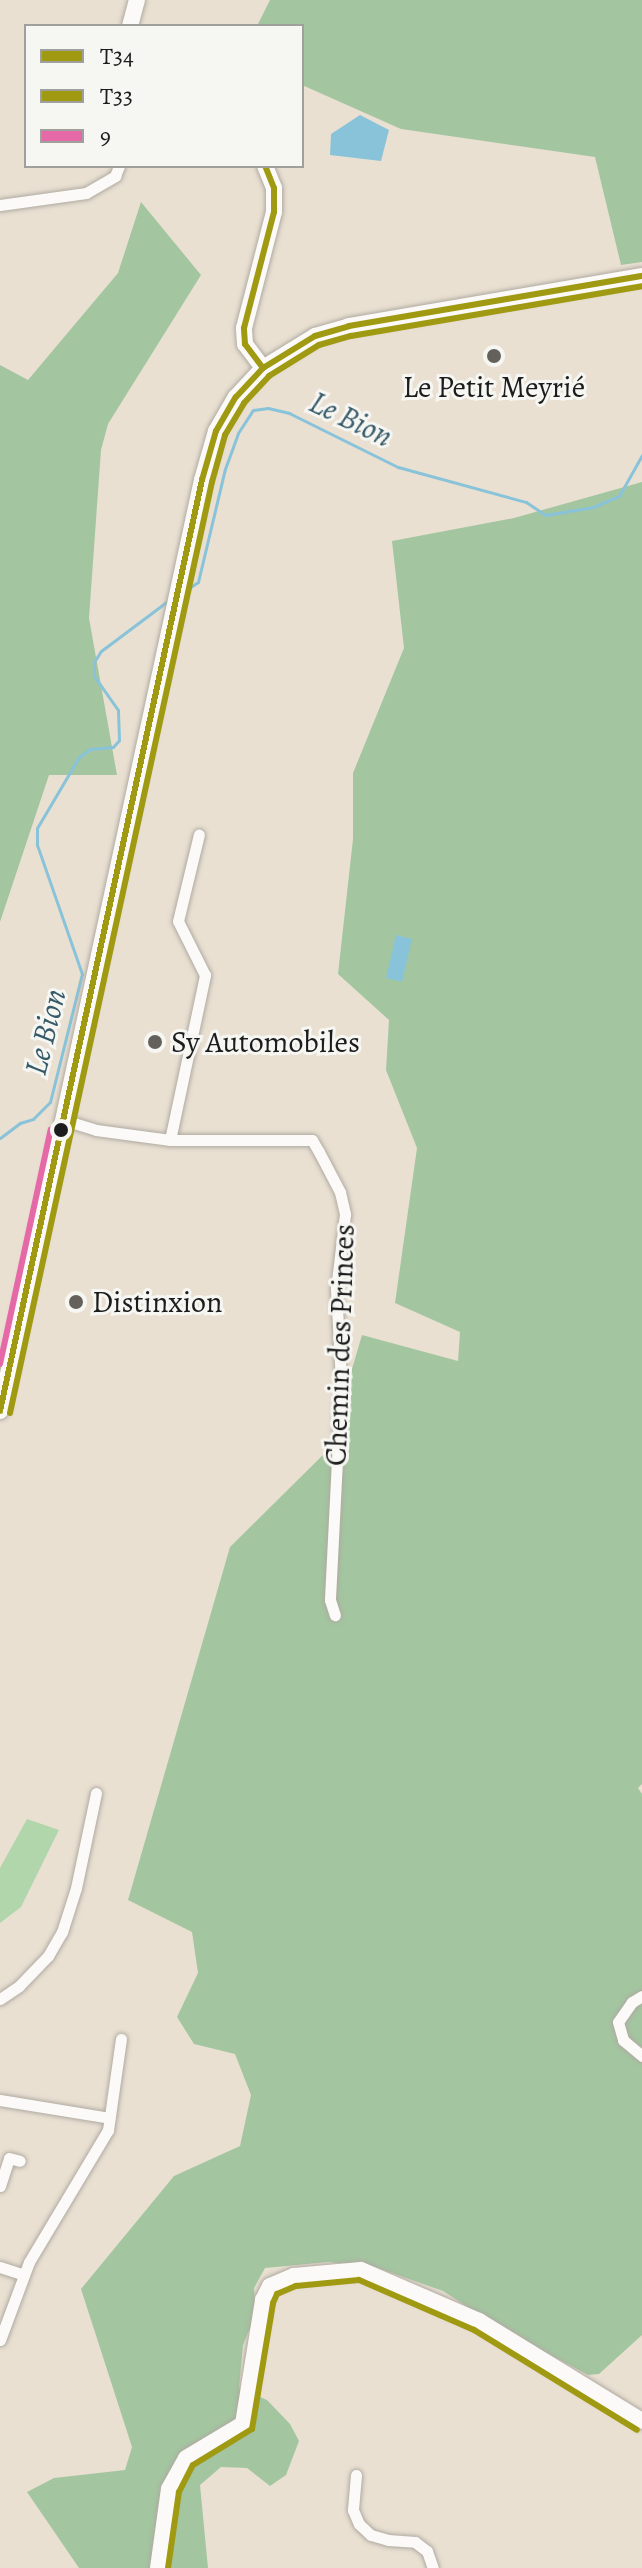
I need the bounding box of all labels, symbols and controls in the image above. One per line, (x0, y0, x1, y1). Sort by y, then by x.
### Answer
legend (24, 24, 304, 168)
text: T34 (100, 40, 134, 72)
text: T33 (100, 80, 133, 112)
text: 9 (100, 120, 111, 152)
marker: Le Petit Meyrié (485, 347, 503, 365)
place label: Le Petit Meyrié (403, 369, 585, 405)
water label: Le Bion (303, 383, 399, 455)
water label: Le Bion (16, 985, 74, 1079)
place label: Sy Automobiles (171, 1024, 360, 1060)
marker: Sy Automobiles (146, 1033, 164, 1051)
unlabelled marker (53, 1122, 69, 1138)
street label: Chemin des Princes (318, 1223, 362, 1467)
place label: Distinxion (92, 1284, 222, 1320)
marker: Distinxion (67, 1293, 85, 1311)

